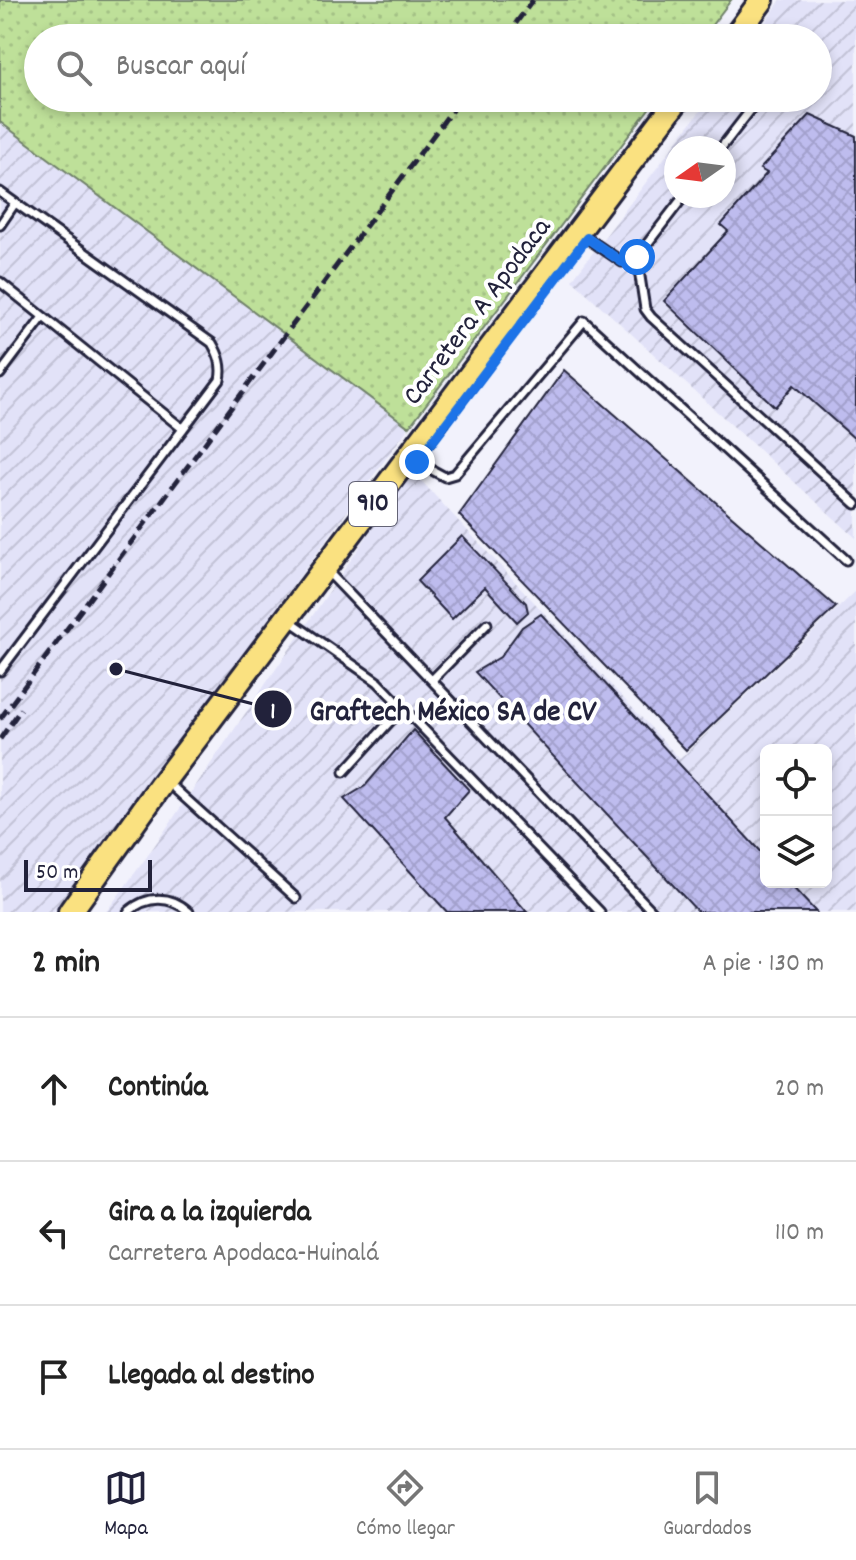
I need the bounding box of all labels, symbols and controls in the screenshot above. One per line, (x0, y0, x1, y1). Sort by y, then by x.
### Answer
search box (24, 24, 832, 112)
icon: search (52, 46, 96, 90)
text: Buscar aquí (116, 47, 246, 90)
north arrow (664, 136, 736, 208)
street label: Carretera A Apodaca (395, 210, 563, 415)
route start (619, 239, 655, 275)
route end (399, 444, 435, 480)
road number: 910 (349, 482, 397, 526)
callout: Graftech México SA de CV (253, 682, 613, 736)
text: Graftech México SA de CV (309, 693, 597, 736)
text: 1 (270, 696, 276, 730)
map controls (760, 744, 832, 888)
button: locate (760, 744, 832, 816)
button: layers (760, 816, 832, 888)
scale bar (24, 856, 152, 892)
text: 50 m (36, 858, 78, 889)
text: 2 min (32, 940, 100, 989)
text: A pie · 130 m (703, 946, 824, 983)
icon: ahead (32, 1067, 76, 1111)
text: Continúa (108, 1068, 207, 1111)
text: 20 m (775, 1071, 824, 1108)
text: Gira a la izquierda (108, 1193, 311, 1236)
icon: left (32, 1211, 76, 1255)
text: 110 m (775, 1215, 824, 1252)
text: Carretera Apodaca-Huinalá (108, 1236, 379, 1273)
icon: arrive (32, 1355, 76, 1399)
text: Llegada al destino (108, 1356, 315, 1399)
tab: Mapa (104, 1466, 148, 1545)
tab: Cómo llegar (356, 1466, 455, 1545)
tab: Guardados (663, 1466, 752, 1545)

